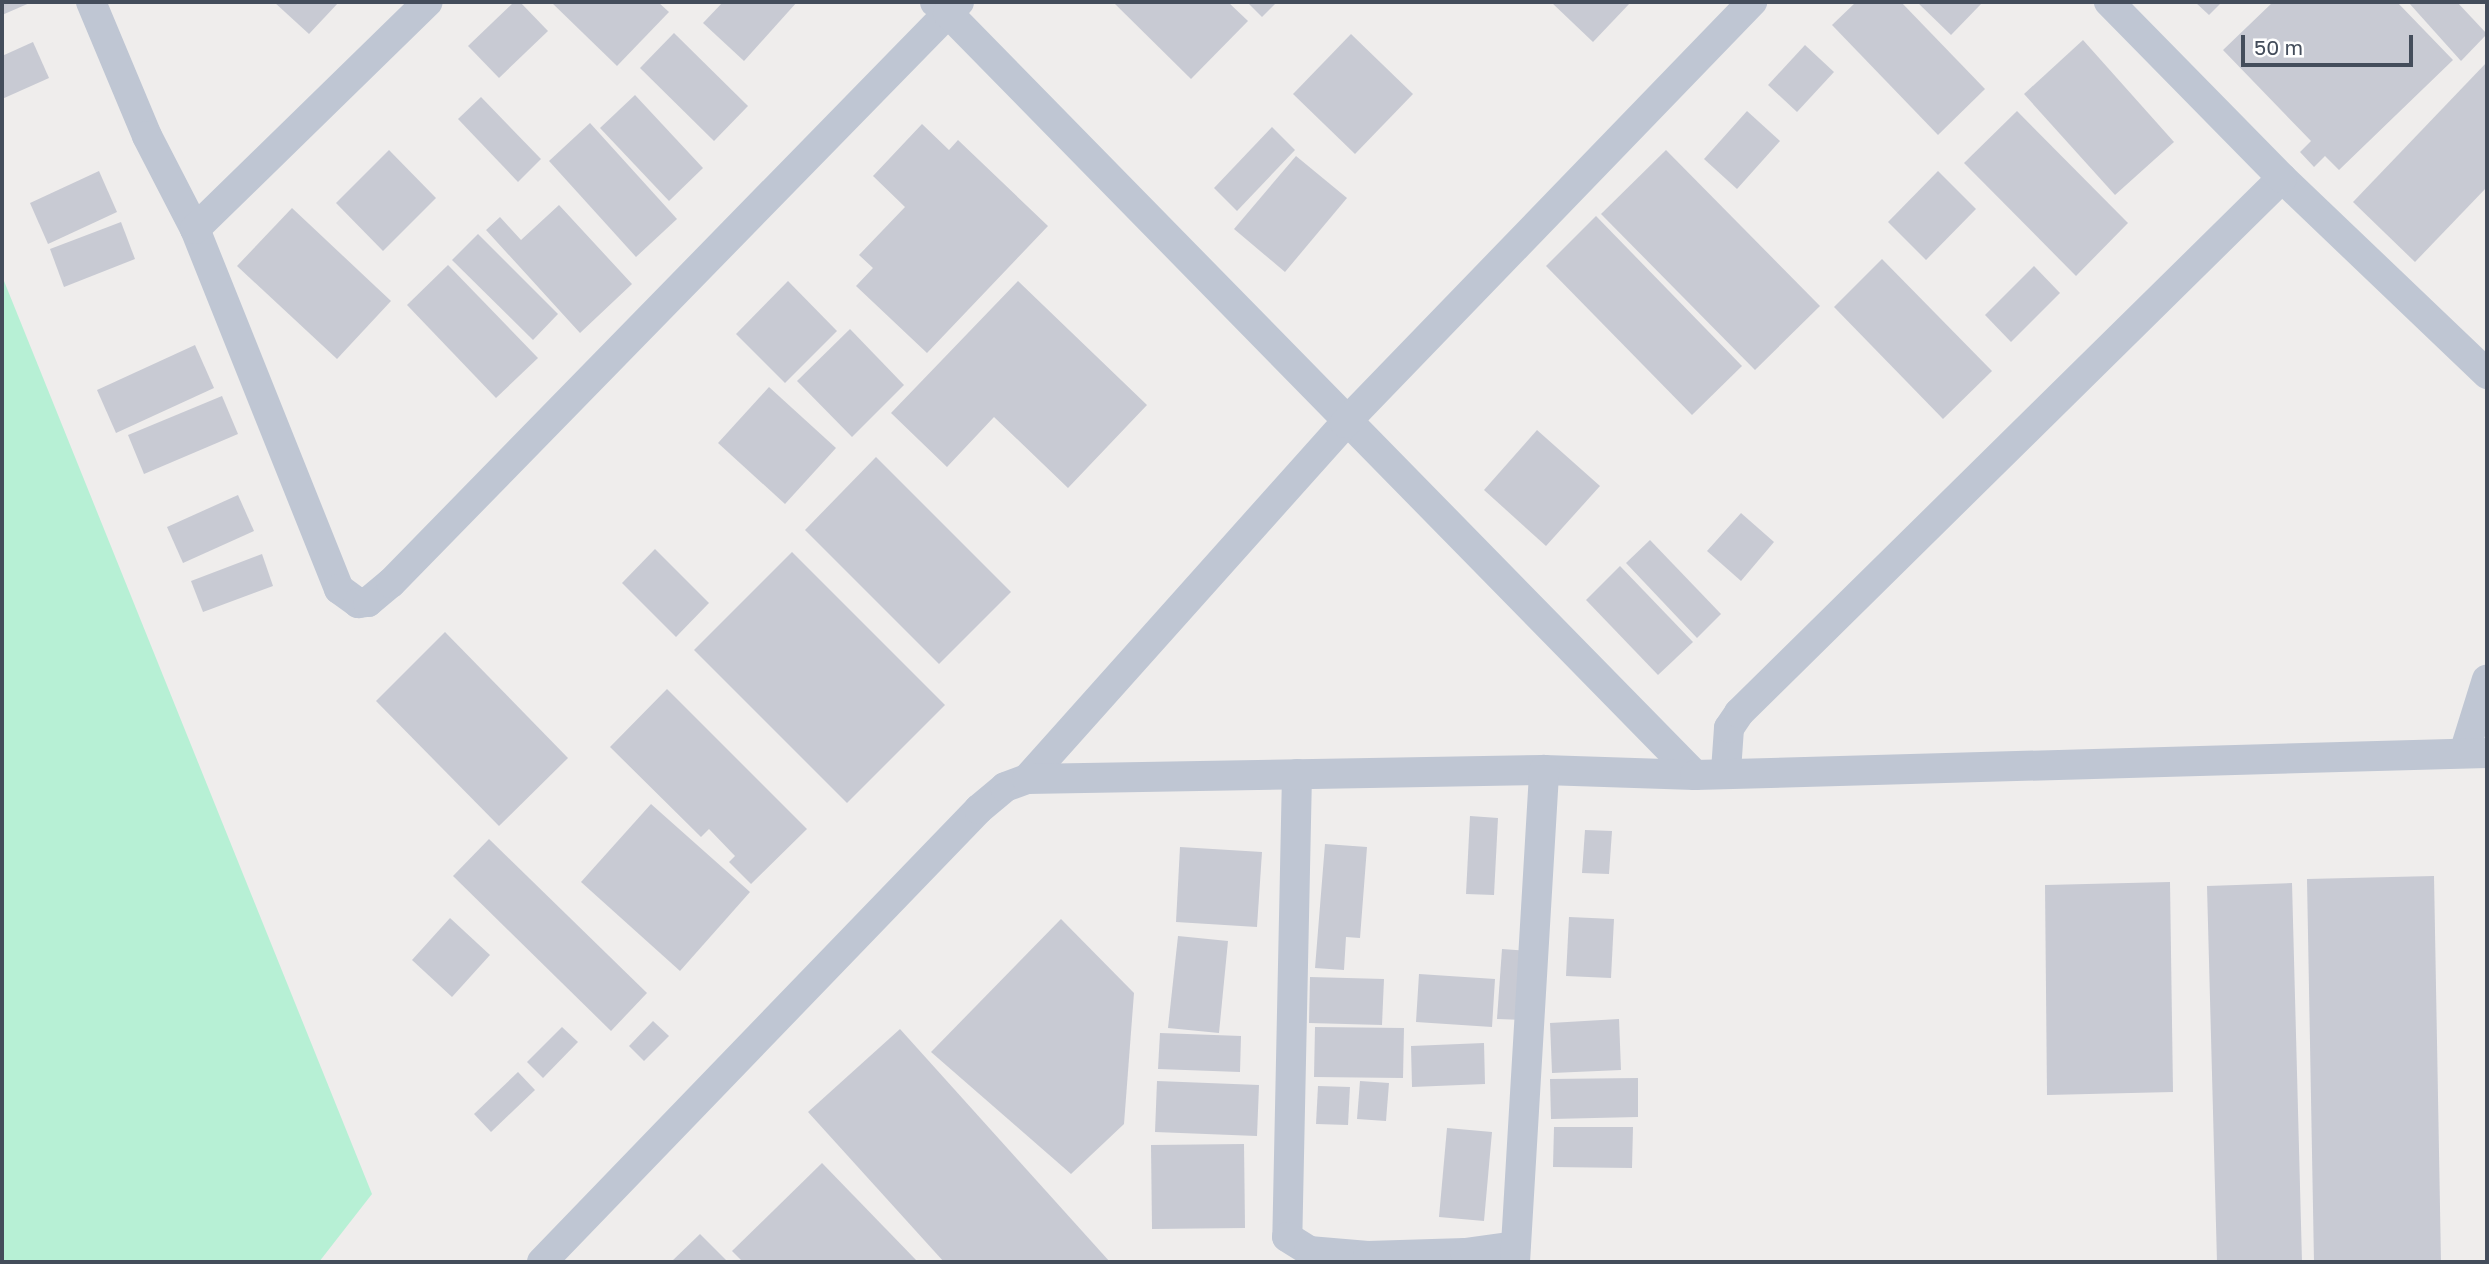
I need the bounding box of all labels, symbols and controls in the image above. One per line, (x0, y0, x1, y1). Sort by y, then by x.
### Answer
scale bar (2244, 21, 2416, 65)
text: 50 m (2254, 34, 2303, 60)

